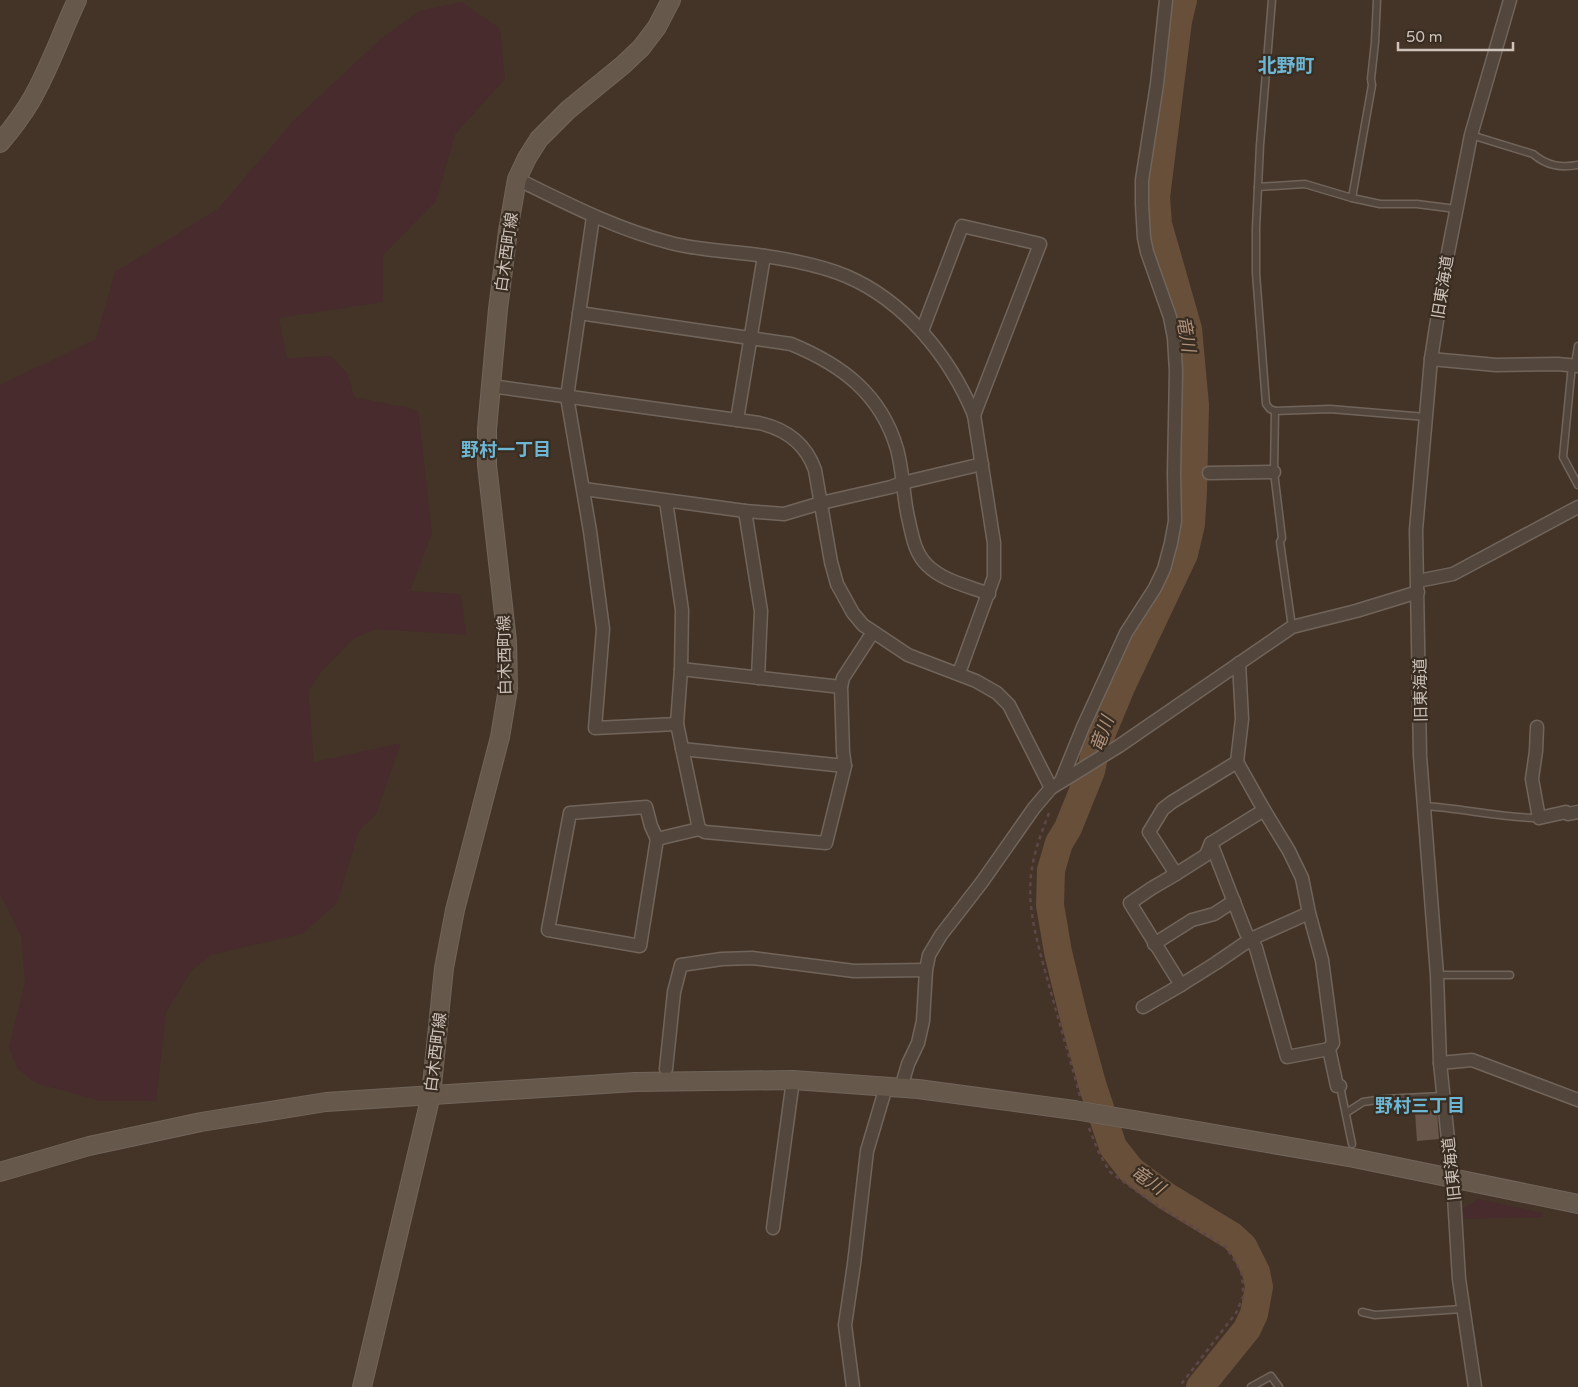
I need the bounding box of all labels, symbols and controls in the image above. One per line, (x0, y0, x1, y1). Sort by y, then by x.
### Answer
scale bar (1398, 20, 1513, 52)
text: 50 m (1406, 28, 1443, 46)
district label: 北野町 (1257, 55, 1315, 77)
street label: 白木西町線 (492, 211, 522, 293)
street label: 旧東海道 (1428, 254, 1458, 320)
water label: 竜川 (1172, 314, 1200, 356)
district label: 野村一丁目 (461, 439, 551, 461)
street label: 白木西町線 (494, 615, 516, 695)
street label: 旧東海道 (1410, 658, 1432, 722)
water label: 竜川 (1086, 711, 1119, 755)
street label: 白木西町線 (421, 1011, 451, 1093)
district label: 野村三丁目 (1375, 1095, 1465, 1117)
street label: 旧東海道 (1439, 1136, 1465, 1202)
water label: 竜川 (1127, 1161, 1171, 1200)

